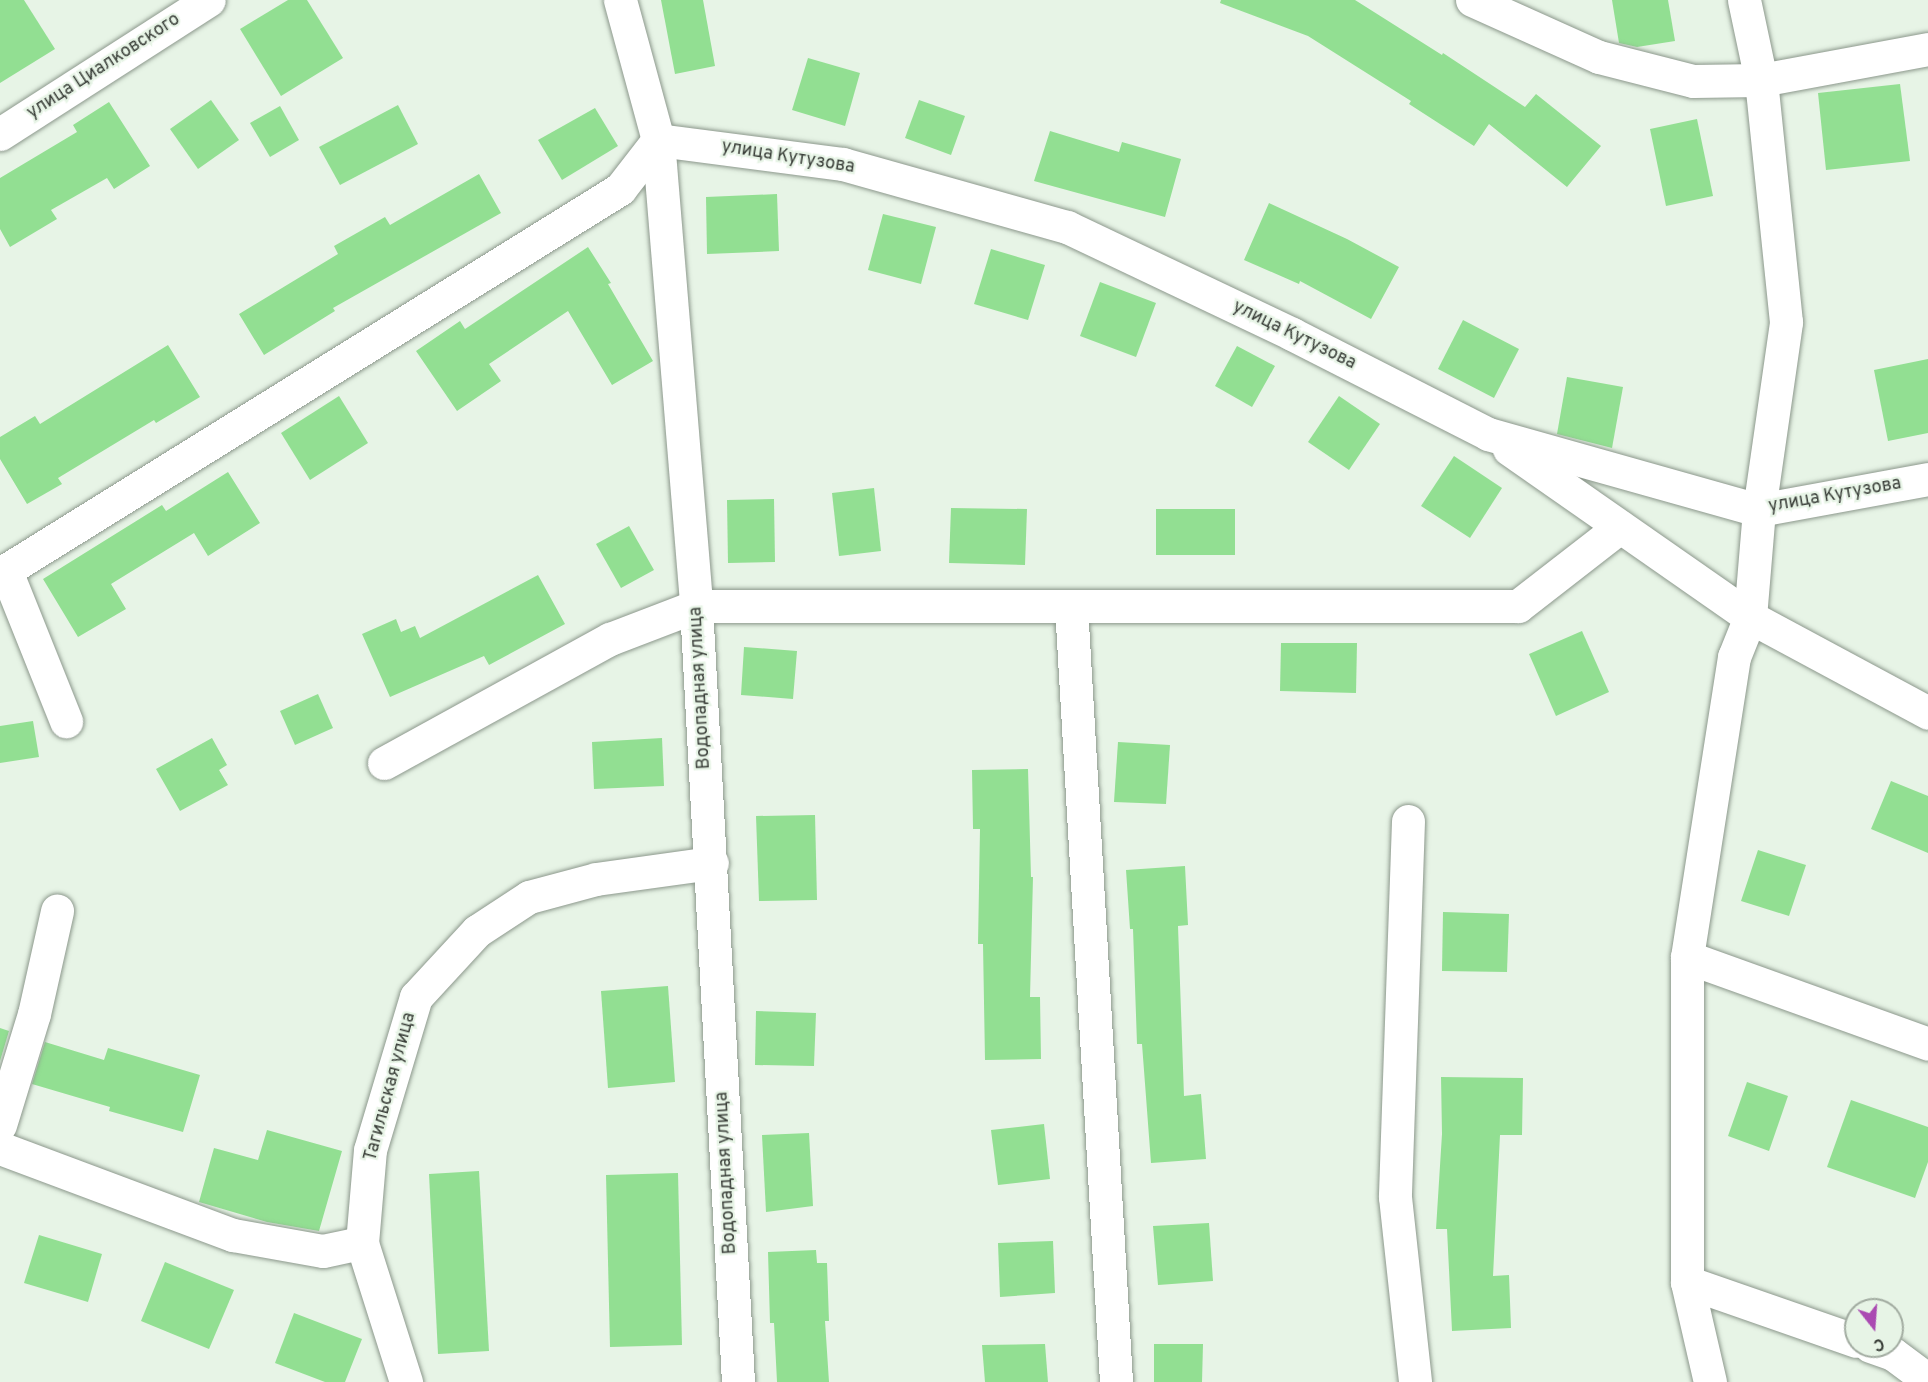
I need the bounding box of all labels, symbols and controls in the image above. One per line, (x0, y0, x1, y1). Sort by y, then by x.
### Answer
street label: улица Циалковского (23, 9, 185, 125)
street label: улица Кутузова (720, 137, 856, 179)
street label: улица Кутузова (1229, 297, 1359, 375)
street label: улица Кутузова (1767, 474, 1903, 518)
street label: Водопадная улица (686, 606, 716, 770)
street label: Тагильская улица (361, 1010, 421, 1164)
street label: Водопадная улица (712, 1091, 742, 1255)
north arrow (1844, 1298, 1904, 1358)
text: С (1871, 1332, 1886, 1354)

